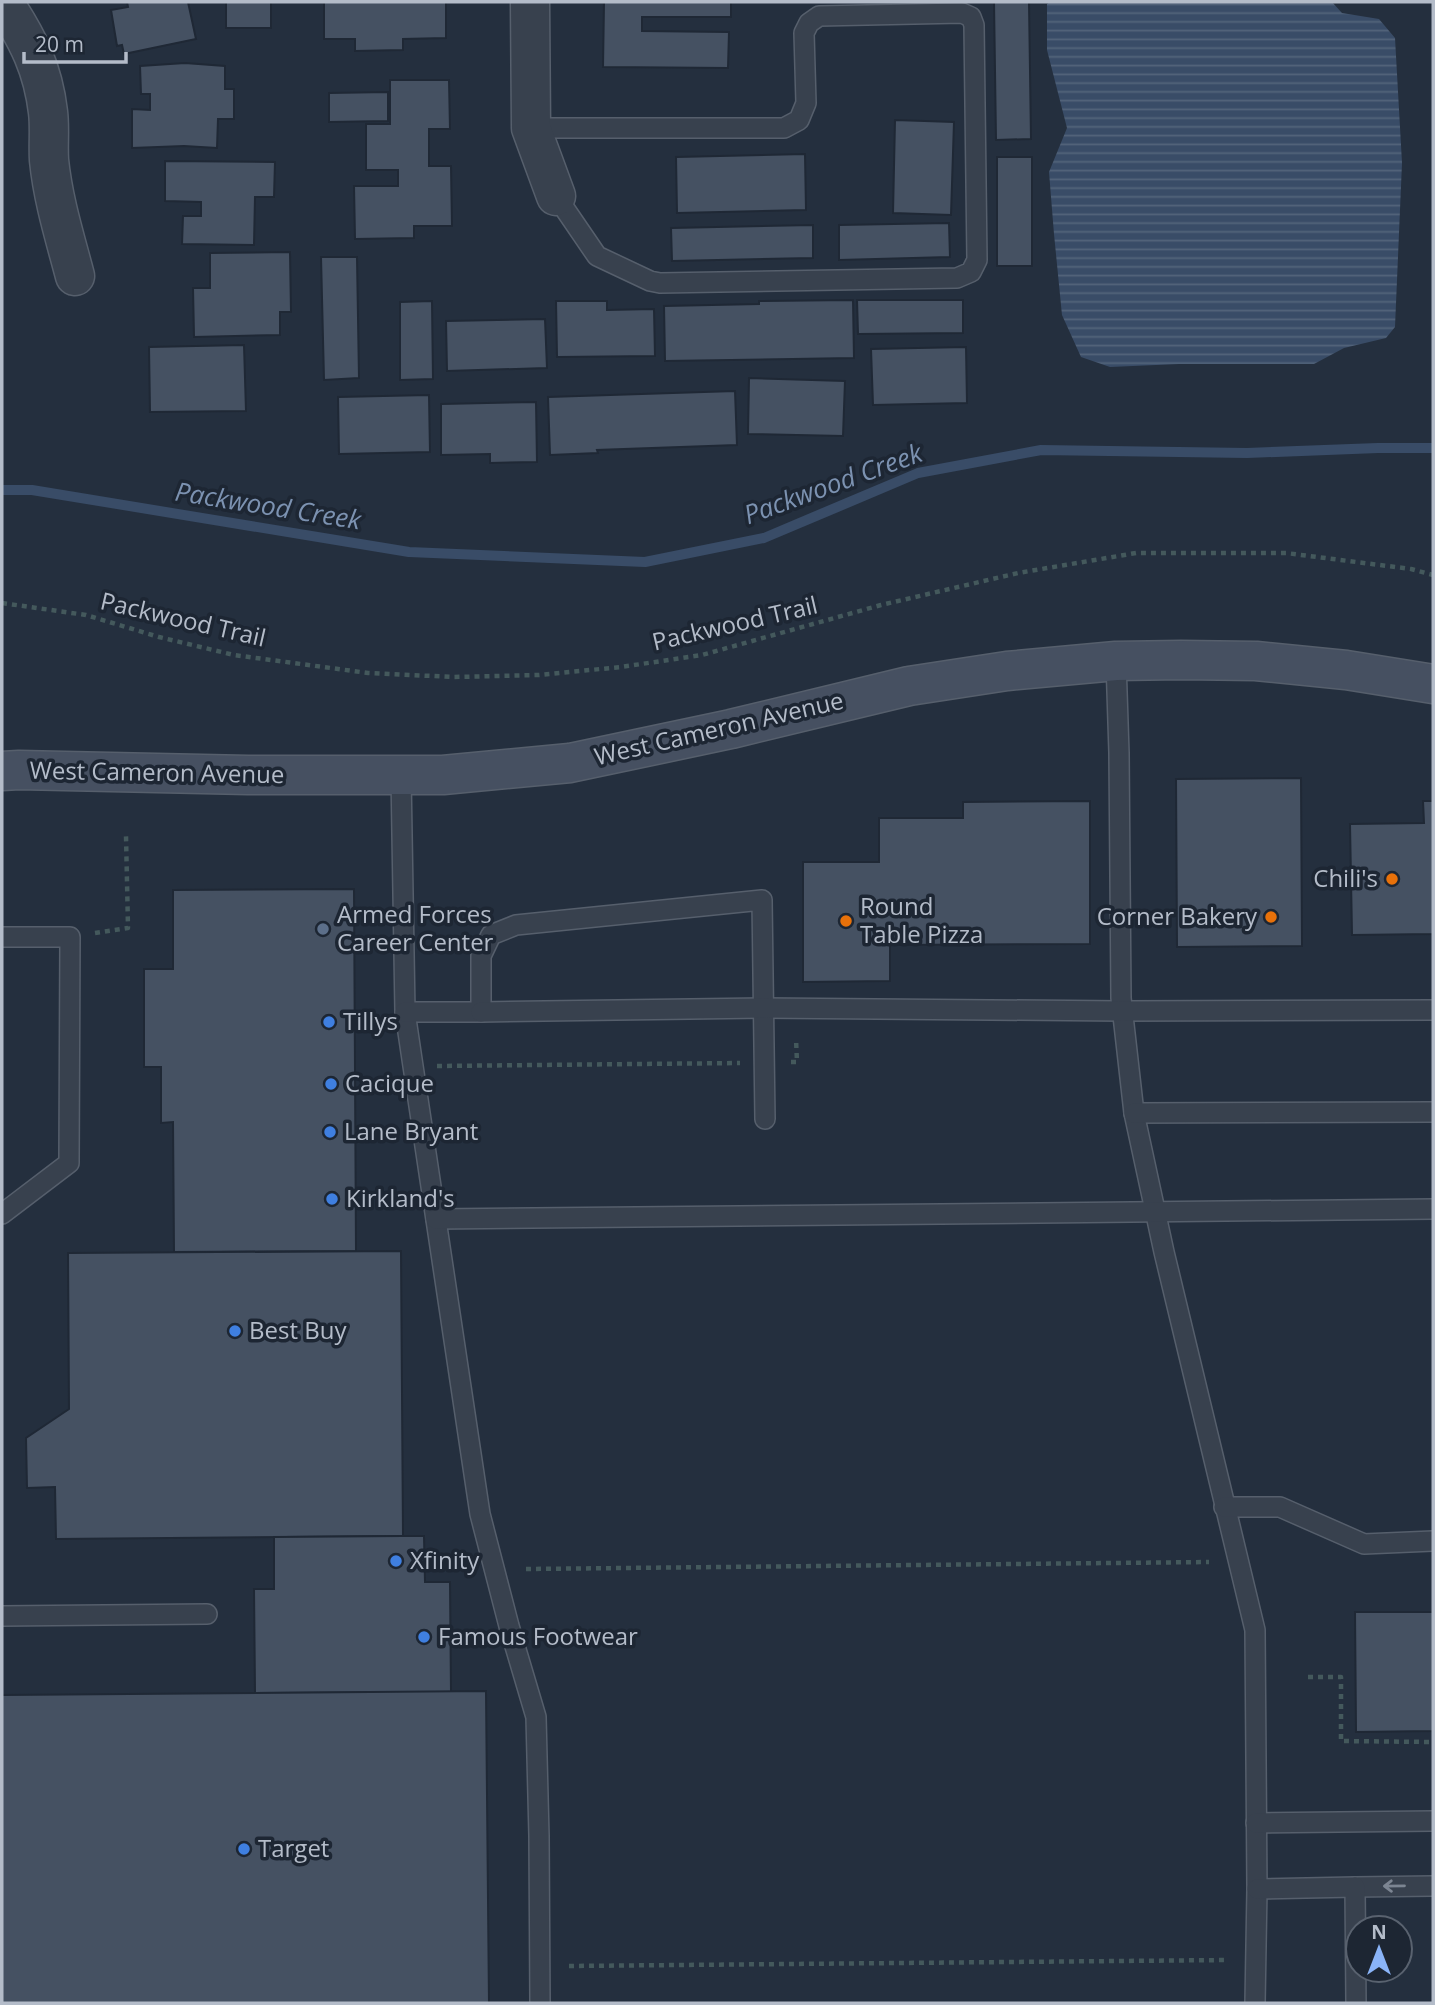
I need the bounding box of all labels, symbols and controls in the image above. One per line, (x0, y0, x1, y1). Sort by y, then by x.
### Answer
scale bar (24, 21, 126, 65)
text: 20 m (35, 30, 84, 58)
water label: Packwood Creek (738, 434, 928, 532)
water label: Packwood Creek (173, 473, 365, 538)
street label: Packwood Trail (97, 583, 269, 654)
street label: Packwood Trail (649, 587, 821, 658)
street label: West Cameron Avenue (591, 683, 846, 772)
street label: West Cameron Avenue (29, 753, 285, 790)
place label: Chili's (1313, 861, 1378, 894)
marker: Chili's (1384, 871, 1400, 887)
place label: Round Table Pizza (860, 889, 983, 950)
place label: Armed Forces Career Center (337, 897, 494, 958)
place label: Corner Bakery (1097, 899, 1258, 932)
marker: Corner Bakery (1263, 909, 1279, 925)
marker: Round Table Pizza (838, 913, 854, 929)
marker: Armed Forces Career Center (315, 921, 331, 937)
place label: Tillys (343, 1004, 398, 1037)
marker: Tillys (321, 1014, 337, 1030)
place label: Cacique (345, 1066, 434, 1099)
marker: Cacique (323, 1076, 339, 1092)
place label: Lane Bryant (344, 1114, 478, 1147)
marker: Lane Bryant (322, 1124, 338, 1140)
place label: Kirkland's (346, 1181, 455, 1214)
marker: Kirkland's (324, 1191, 340, 1207)
place label: Best Buy (249, 1313, 347, 1346)
marker: Best Buy (227, 1323, 243, 1339)
place label: Xfinity (410, 1543, 480, 1576)
marker: Xfinity (388, 1553, 404, 1569)
place label: Famous Footwear (438, 1619, 638, 1652)
marker: Famous Footwear (416, 1629, 432, 1645)
place label: Target (258, 1831, 329, 1864)
marker: Target (236, 1841, 252, 1857)
one-way arrow (1383, 1880, 1406, 1893)
north arrow (1344, 1914, 1414, 1984)
text: N (1371, 1919, 1387, 1945)

